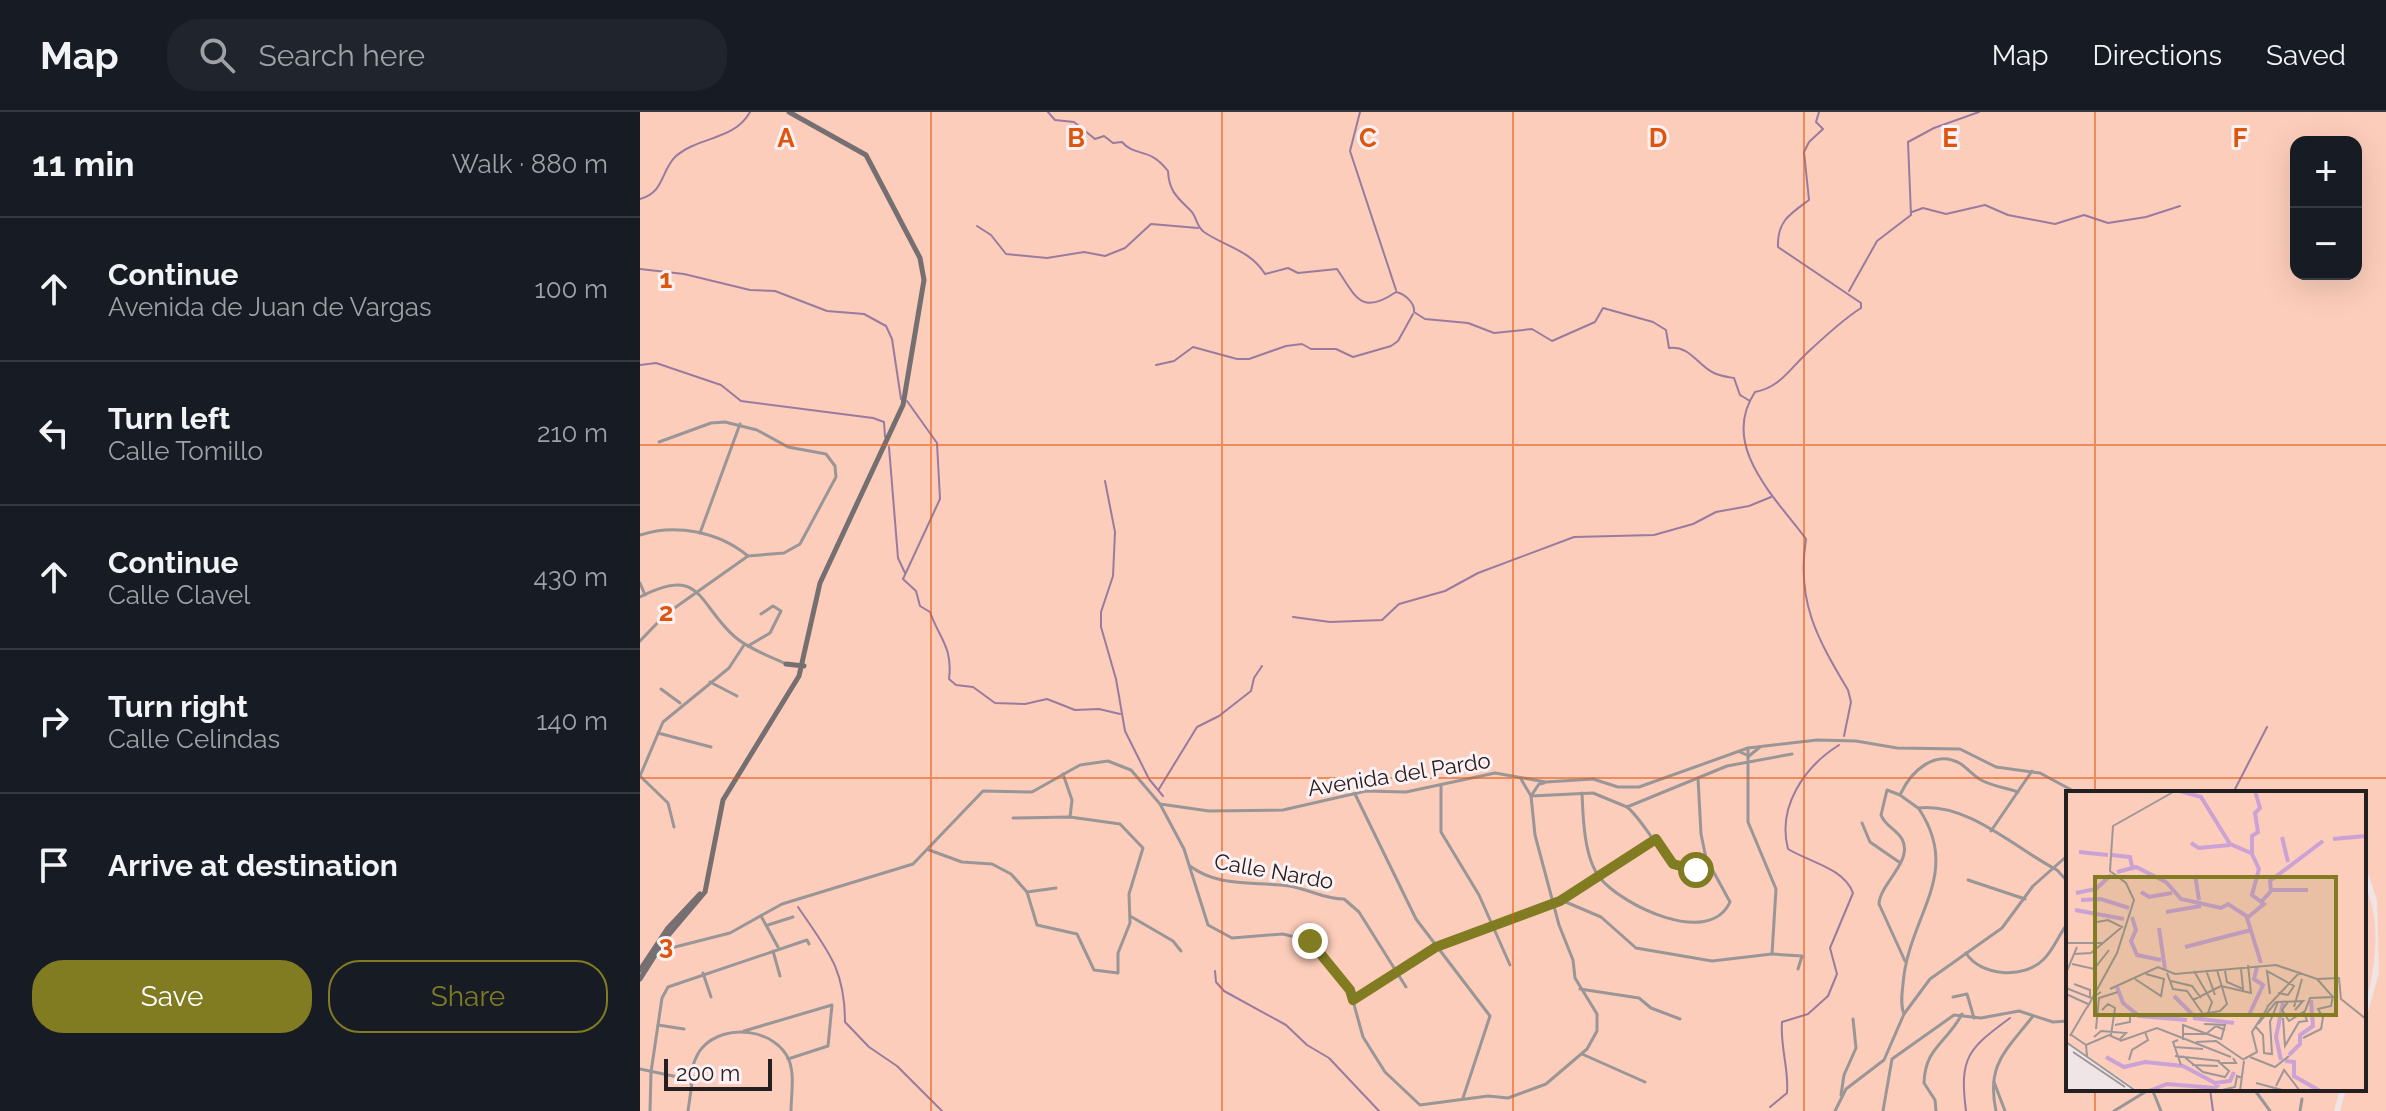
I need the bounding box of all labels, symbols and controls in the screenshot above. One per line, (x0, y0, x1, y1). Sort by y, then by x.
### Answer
search box (167, 19, 727, 91)
text: Map (40, 33, 119, 78)
icon: search (195, 33, 239, 77)
text: Search here (259, 38, 425, 73)
text: Map (1992, 39, 2049, 72)
text: Directions (2093, 39, 2222, 72)
text: Saved (2266, 39, 2346, 72)
text: A (777, 123, 795, 153)
text: B (1067, 123, 1085, 153)
text: C (1359, 123, 1377, 153)
text: D (1649, 123, 1667, 153)
text: E (1942, 123, 1958, 153)
text: F (2233, 123, 2248, 153)
map controls (2290, 136, 2362, 280)
button: + (2290, 136, 2362, 208)
text: 11 min (32, 144, 135, 184)
text: Walk · 880 m (452, 149, 608, 179)
button: − (2290, 208, 2362, 280)
text: Continue (108, 257, 239, 292)
text: 1 (660, 264, 673, 294)
icon: ahead (32, 267, 76, 311)
text: 100 m (535, 274, 608, 304)
text: Avenida de Juan de Vargas (108, 292, 432, 322)
text: Turn left (108, 401, 230, 436)
icon: left (32, 411, 76, 455)
text: 210 m (537, 418, 608, 448)
text: Calle Tomillo (108, 436, 263, 466)
text: Continue (108, 545, 239, 580)
icon: ahead (32, 555, 76, 599)
text: 430 m (533, 562, 608, 592)
text: Calle Clavel (108, 580, 250, 610)
text: 2 (659, 597, 673, 627)
text: Turn right (108, 689, 248, 724)
icon: right (32, 699, 76, 743)
text: 140 m (536, 706, 608, 736)
text: Calle Celindas (108, 724, 280, 754)
street label: Avenida del Pardo (1306, 747, 1492, 801)
inset map (2066, 791, 2366, 1091)
icon: arrive (32, 843, 76, 887)
text: Arrive at destination (108, 848, 398, 883)
street label: Calle Nardo (1212, 848, 1336, 894)
route start (1678, 852, 1714, 888)
route end (1292, 923, 1328, 959)
text: 3 (659, 930, 673, 960)
button: Save (32, 960, 312, 1033)
button: Share (328, 960, 608, 1033)
scale bar (664, 1055, 772, 1091)
text: 200 m (676, 1060, 740, 1086)

